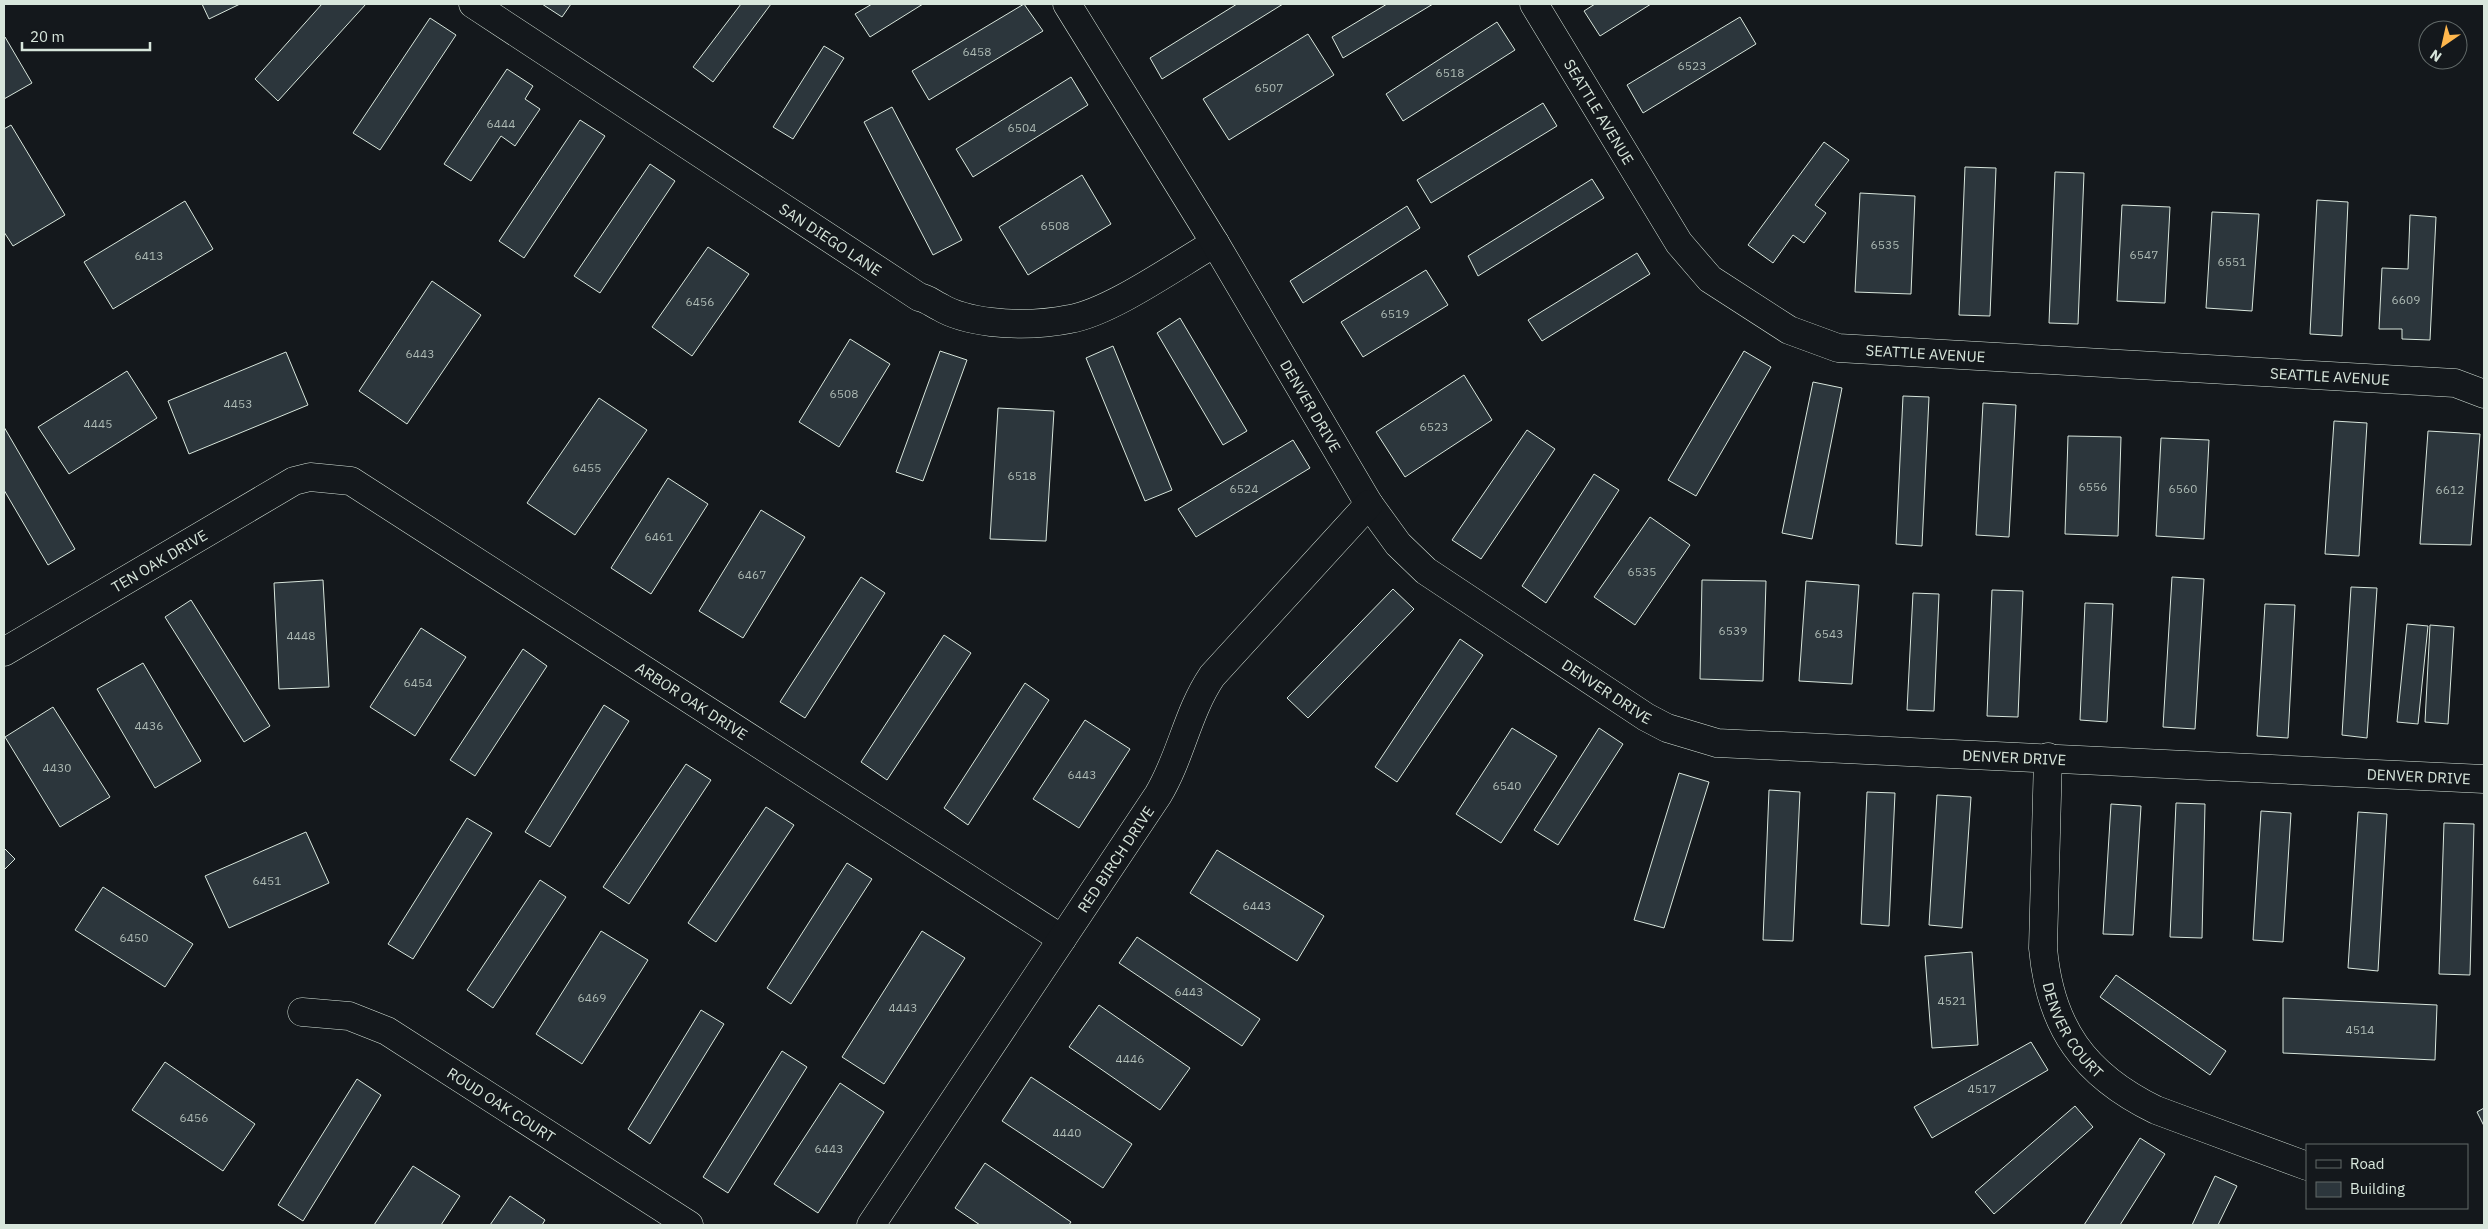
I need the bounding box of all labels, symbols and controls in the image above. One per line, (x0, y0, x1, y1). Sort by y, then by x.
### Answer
scale bar (22, 20, 150, 52)
north arrow (2418, 20, 2468, 70)
text: 20 m (30, 27, 65, 46)
house number: 6458 (963, 44, 991, 59)
text: N (2426, 45, 2445, 66)
street label: SEATTLE AVENUE (1560, 56, 1639, 168)
house number: 6523 (1678, 58, 1706, 73)
house number: 6518 (1436, 65, 1464, 80)
house number: 6507 (1255, 80, 1283, 95)
house number: 6444 (487, 116, 515, 131)
house number: 6504 (1008, 120, 1036, 135)
street label: SAN DIEGO LANE (776, 198, 886, 280)
house number: 6508 (1041, 218, 1069, 233)
house number: 6535 (1871, 237, 1899, 252)
house number: 6547 (2130, 247, 2158, 262)
house number: 6413 (135, 248, 163, 263)
house number: 6551 (2218, 254, 2246, 269)
house number: 6609 (2392, 292, 2420, 307)
house number: 6456 (686, 294, 714, 309)
house number: 6519 (1381, 306, 1409, 321)
street label: SEATTLE AVENUE (1865, 340, 1986, 366)
house number: 6443 (406, 346, 434, 361)
street label: DENVER DRIVE (1276, 356, 1346, 455)
street label: SEATTLE AVENUE (2270, 363, 2390, 389)
house number: 6508 (830, 386, 858, 401)
house number: 4453 (224, 396, 252, 411)
house number: 4445 (84, 416, 112, 431)
house number: 6523 (1420, 419, 1448, 434)
house number: 6455 (573, 460, 601, 475)
house number: 6518 (1008, 468, 1036, 483)
house number: 6556 (2079, 479, 2107, 494)
house number: 6524 (1230, 481, 1258, 496)
house number: 6560 (2169, 481, 2197, 496)
house number: 6612 (2436, 482, 2464, 497)
street label: TEN OAK DRIVE (108, 525, 210, 596)
house number: 6461 (645, 529, 673, 544)
house number: 6535 (1628, 564, 1656, 579)
house number: 6467 (738, 567, 766, 582)
house number: 6539 (1719, 623, 1747, 638)
house number: 6543 (1815, 626, 1843, 641)
house number: 4448 (287, 628, 315, 643)
street label: DENVER DRIVE (1559, 655, 1655, 728)
street label: ARBOR OAK DRIVE (632, 658, 752, 744)
house number: 6454 (404, 675, 432, 690)
house number: 4436 (135, 718, 163, 733)
street label: DENVER DRIVE (1962, 745, 2067, 769)
house number: 4430 (43, 760, 71, 775)
street label: DENVER DRIVE (2366, 764, 2471, 788)
house number: 6443 (1068, 767, 1096, 782)
house number: 6540 (1493, 778, 1521, 793)
street label: RED BIRCH DRIVE (1073, 802, 1158, 916)
house number: 6451 (253, 873, 281, 888)
house number: 6443 (1243, 898, 1271, 913)
house number: 6450 (120, 930, 148, 945)
street label: DENVER COURT (2039, 980, 2108, 1082)
house number: 6443 (1175, 984, 1203, 999)
house number: 6469 (578, 990, 606, 1005)
house number: 4521 (1938, 993, 1966, 1008)
house number: 4443 (889, 1000, 917, 1015)
house number: 4514 (2346, 1022, 2374, 1037)
house number: 4446 (1116, 1051, 1144, 1066)
street label: ROUD OAK COURT (444, 1063, 559, 1146)
house number: 4517 (1968, 1081, 1996, 1096)
house number: 6456 (180, 1110, 208, 1125)
house number: 4440 (1053, 1125, 1081, 1140)
house number: 6443 (815, 1141, 843, 1156)
legend (2306, 1144, 2468, 1209)
text: Road (2350, 1154, 2385, 1173)
text: Building (2350, 1179, 2405, 1198)

